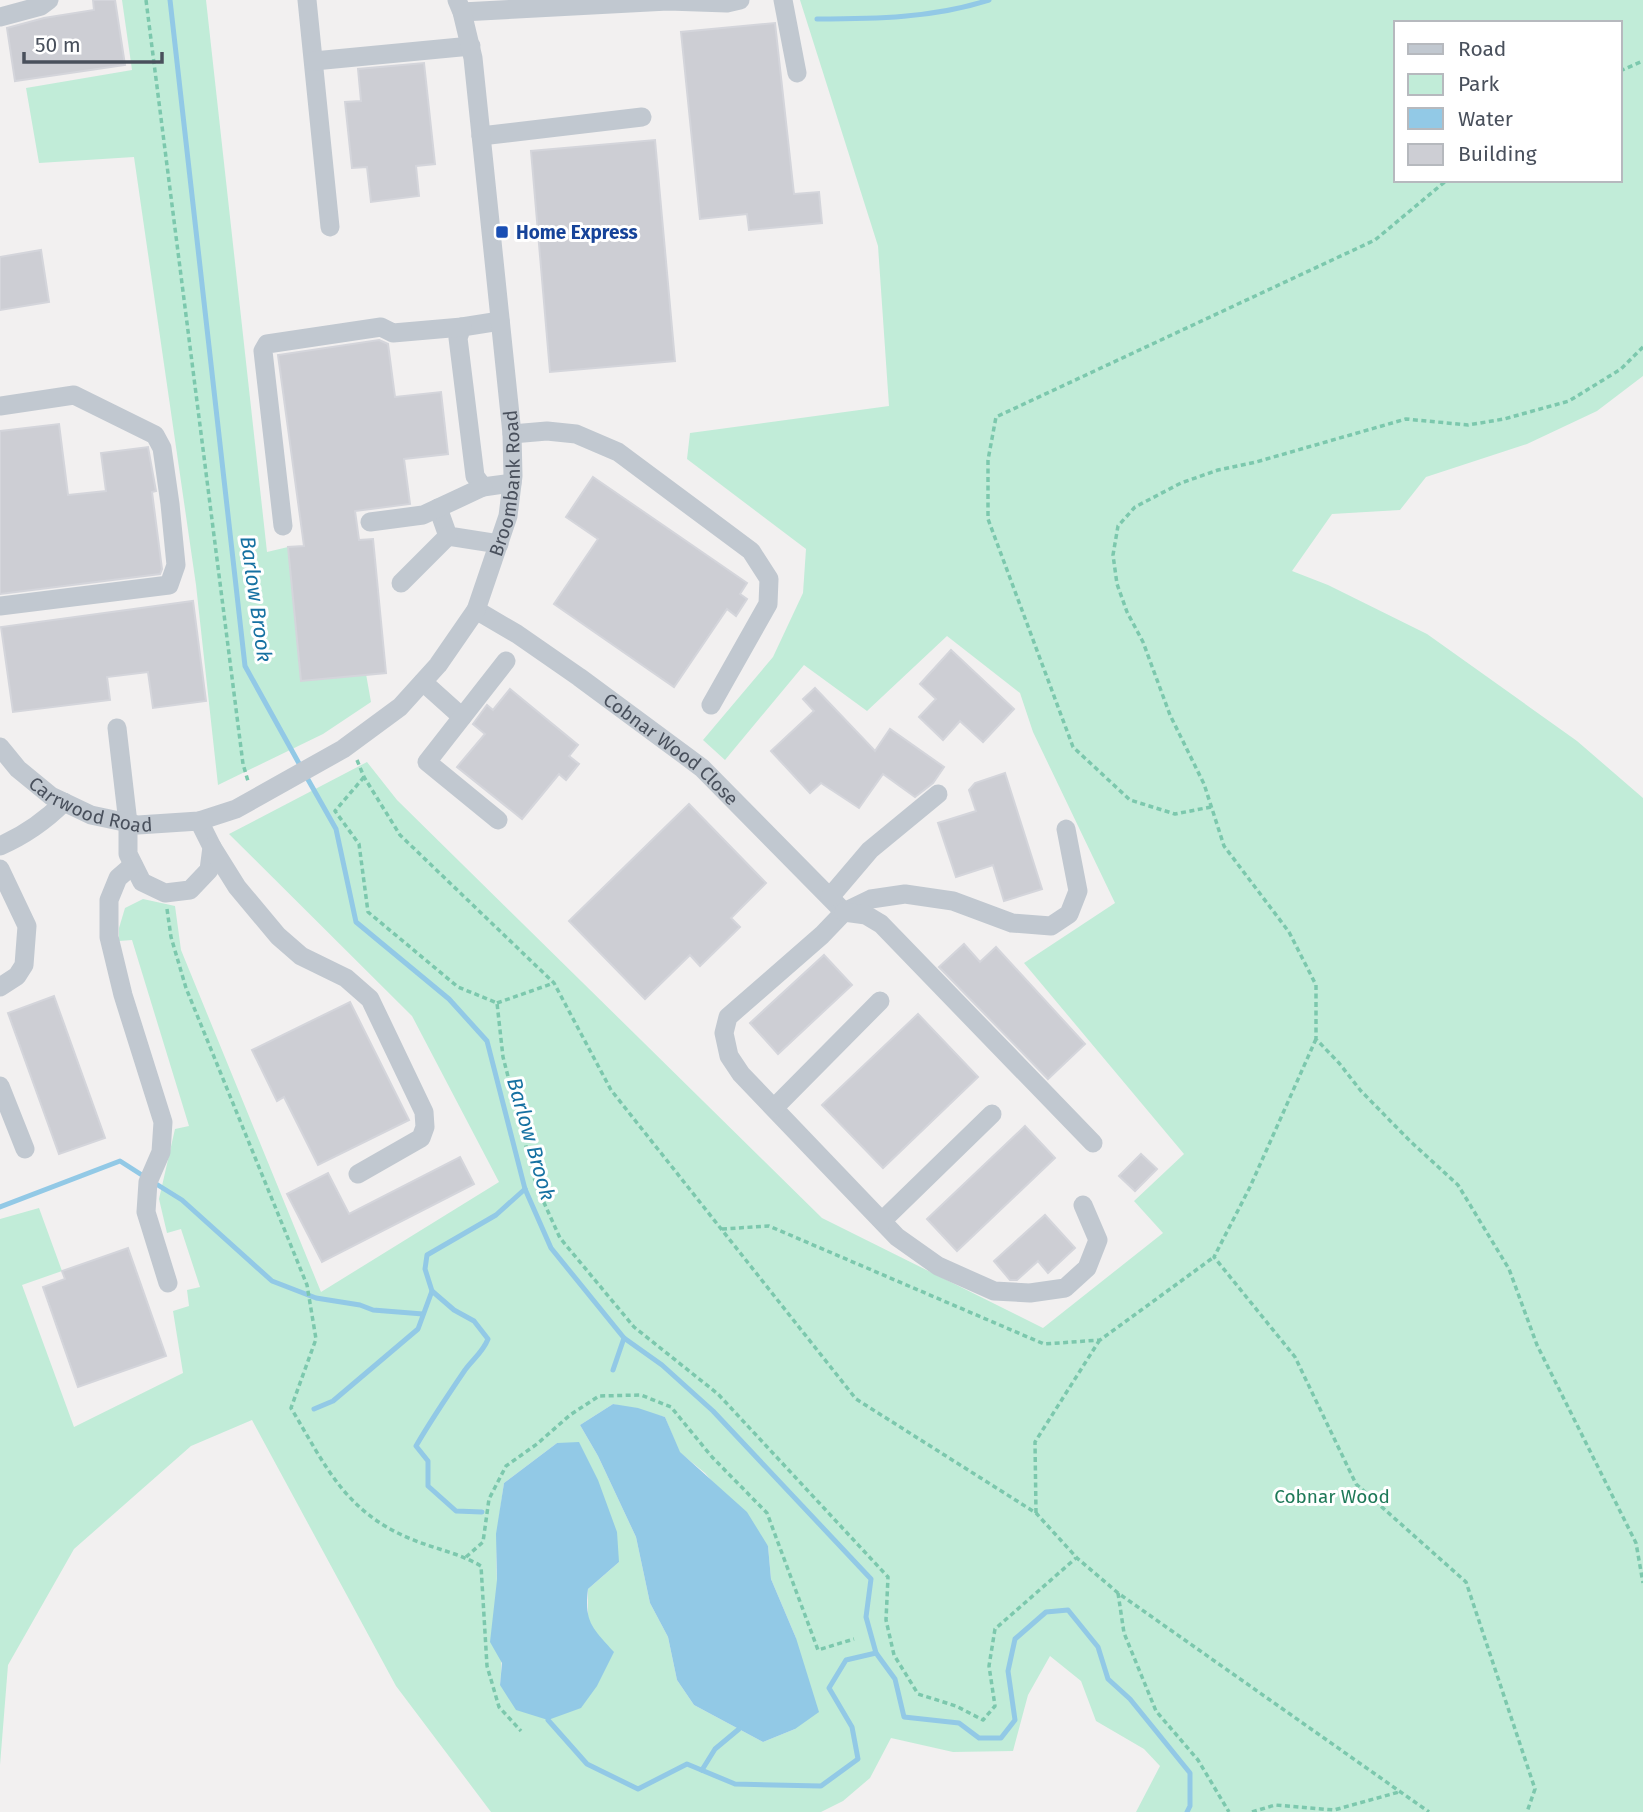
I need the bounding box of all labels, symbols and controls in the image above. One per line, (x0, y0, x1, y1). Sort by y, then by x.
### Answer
scale bar (24, 21, 163, 65)
legend (1394, 21, 1622, 182)
text: 50 m (35, 32, 81, 58)
text: Road (1458, 36, 1506, 62)
text: Park (1458, 71, 1500, 97)
text: Water (1458, 106, 1513, 132)
text: Building (1458, 141, 1537, 167)
place label: Home Express (516, 221, 638, 244)
marker: Home Express (494, 224, 510, 240)
street label: Broombank Road (484, 409, 525, 559)
water label: Barlow Brook (234, 534, 278, 664)
street label: Cobnar Wood Close (599, 688, 743, 810)
street label: Carrwood Road (24, 772, 153, 837)
water label: Barlow Brook (501, 1074, 561, 1204)
park label: Cobnar Wood (1274, 1485, 1390, 1508)

